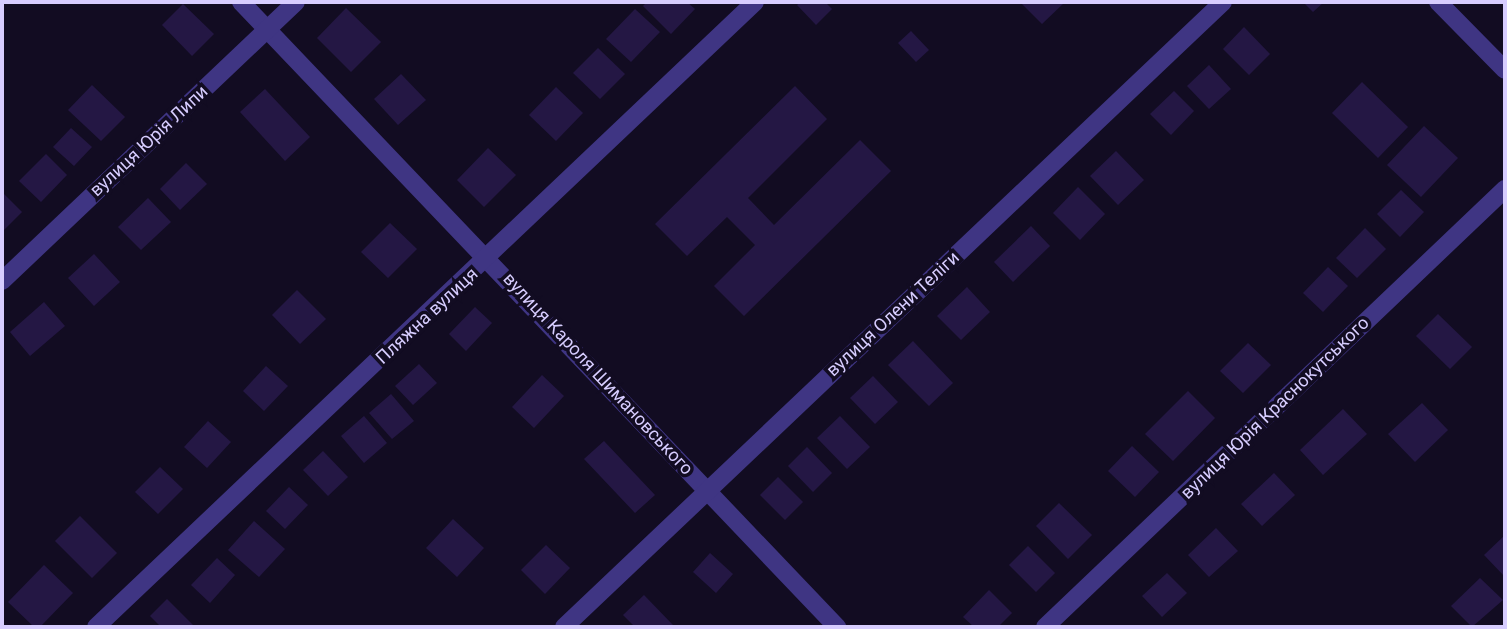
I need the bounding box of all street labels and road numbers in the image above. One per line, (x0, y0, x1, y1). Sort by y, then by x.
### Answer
street label: вулиця Юрія Липи (86, 81, 212, 201)
street label: вулиця Олени Теліги (822, 247, 964, 381)
street label: Пляжна вулиця (372, 263, 482, 369)
street label: вулиця Кароля Шимановського (498, 268, 698, 480)
street label: вулиця Юрія Краснокутського (1176, 312, 1374, 504)

